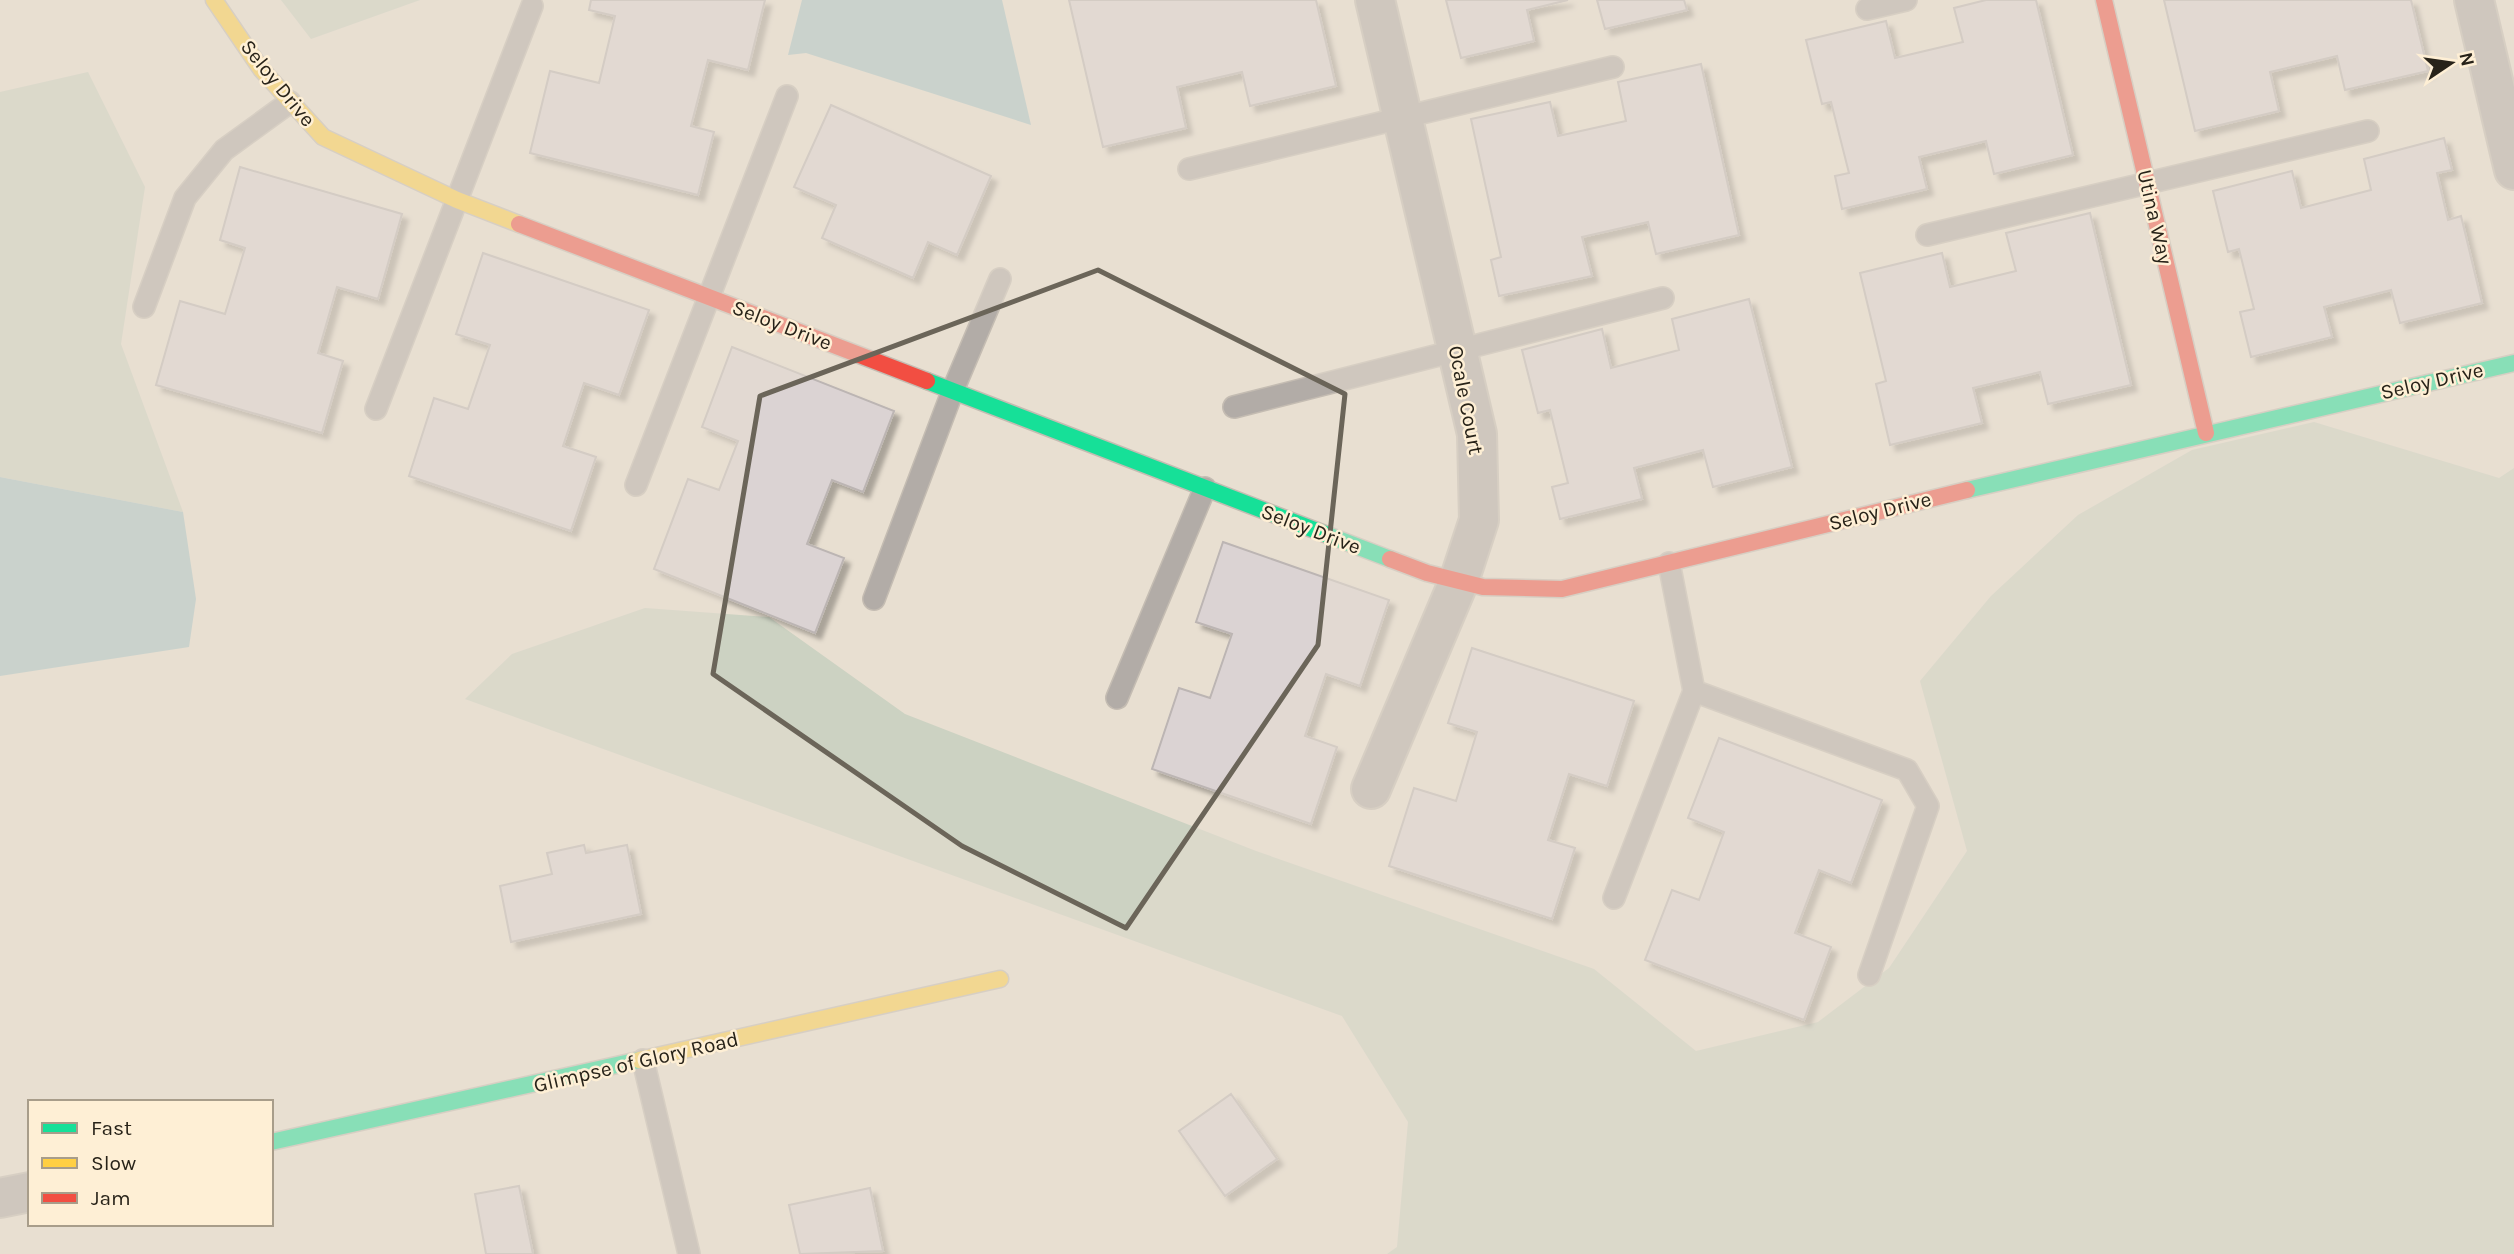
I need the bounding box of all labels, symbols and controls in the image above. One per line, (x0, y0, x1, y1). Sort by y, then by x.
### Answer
north arrow (2416, 28, 2486, 98)
street label: Seloy Drive (236, 35, 320, 131)
text: N (2454, 50, 2479, 69)
street label: Utina Way (2132, 167, 2178, 267)
street label: Seloy Drive (729, 295, 835, 355)
street label: Ocale Court (1444, 344, 1488, 456)
street label: Seloy Drive (2378, 358, 2486, 404)
street label: Seloy Drive (1826, 487, 1934, 535)
street label: Seloy Drive (1258, 499, 1364, 559)
street label: Glimpse of Glory Road (531, 1027, 741, 1097)
legend (28, 1100, 273, 1226)
text: Fast (91, 1116, 132, 1140)
text: Slow (91, 1151, 136, 1175)
text: Jam (91, 1186, 131, 1210)

